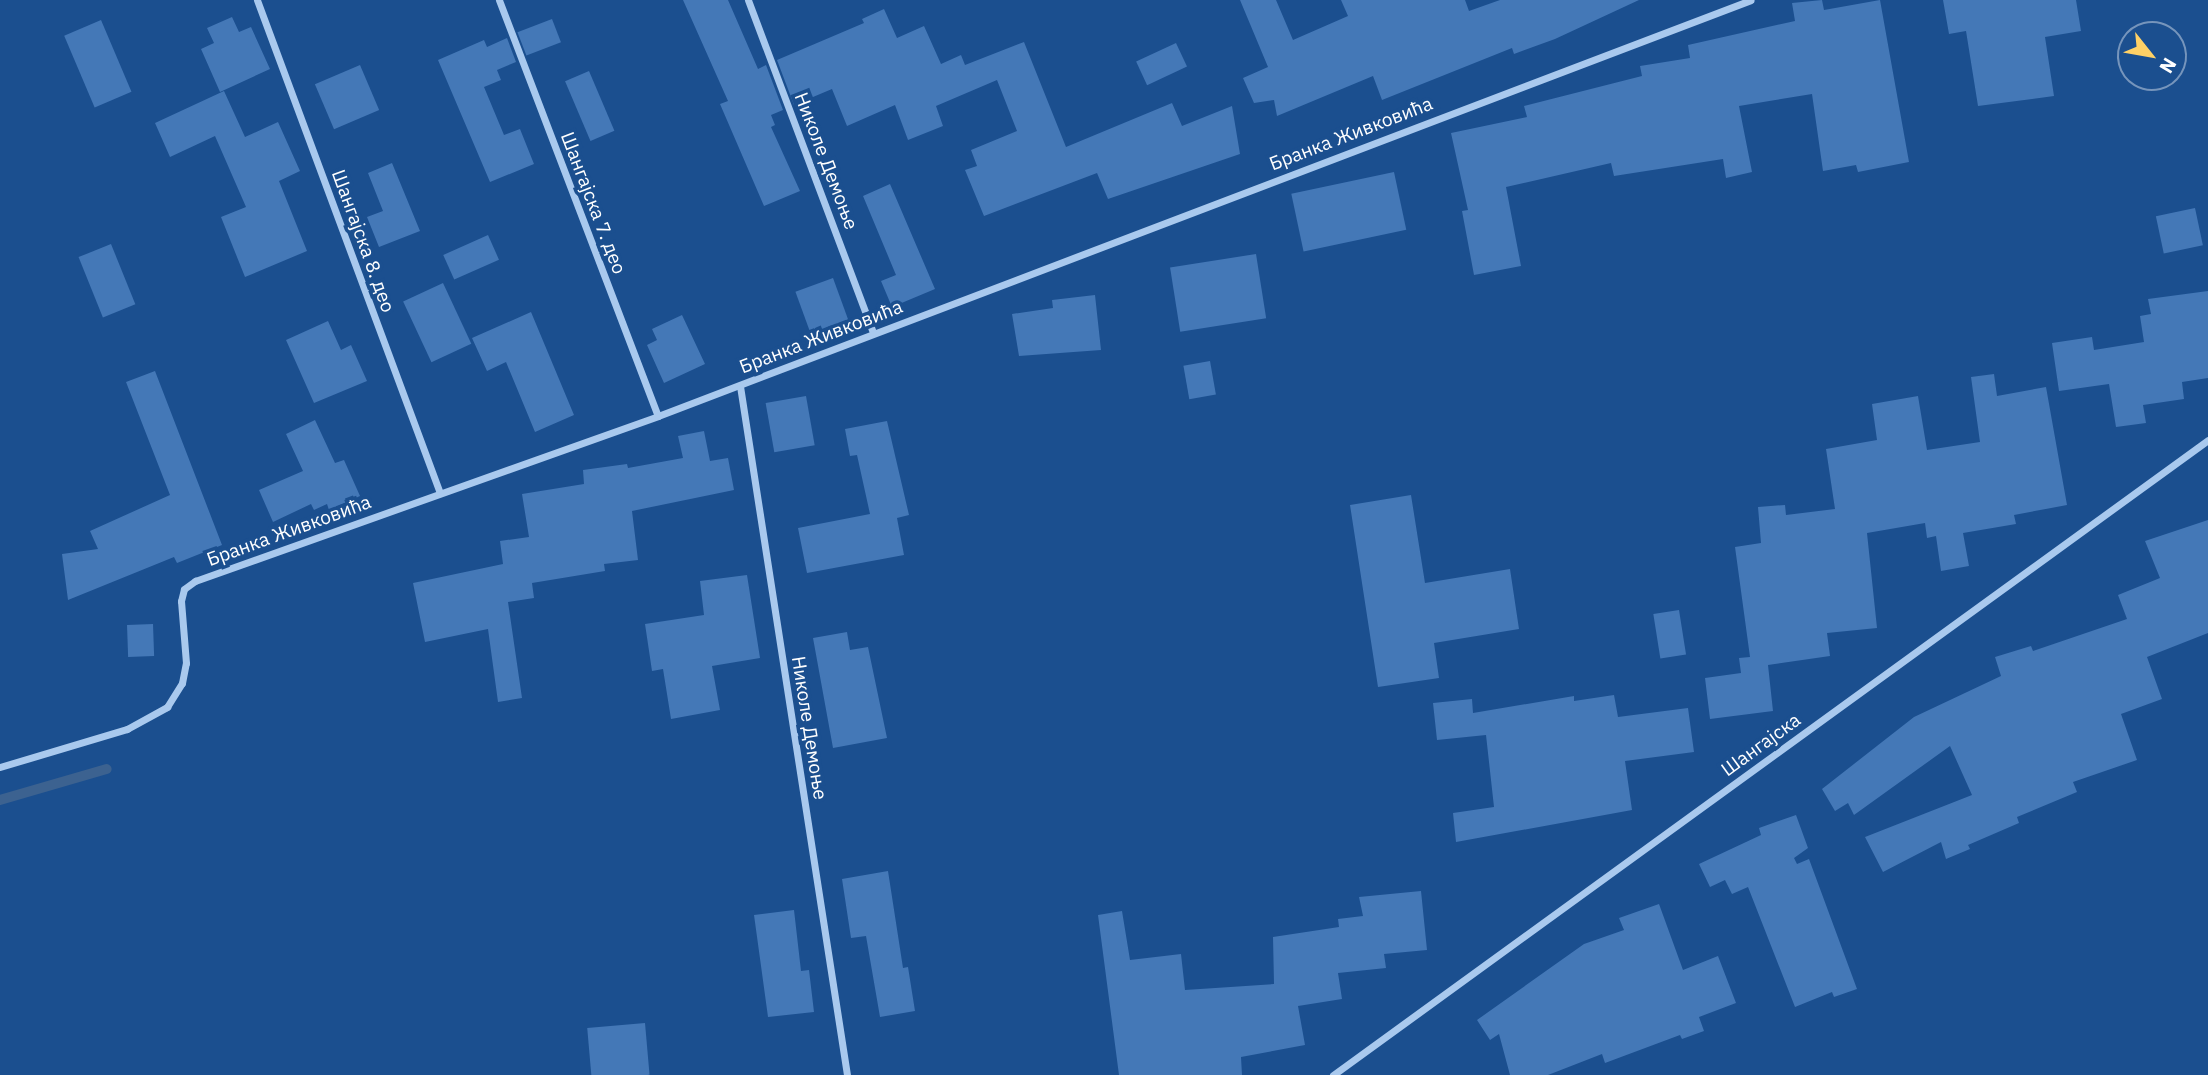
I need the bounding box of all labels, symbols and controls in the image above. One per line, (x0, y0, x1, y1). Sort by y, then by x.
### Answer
north arrow (2117, 21, 2187, 91)
text: N (2154, 54, 2182, 78)
street label: Николе Демоње (789, 89, 863, 233)
street label: Бранка Живковића (1266, 92, 1436, 176)
street label: Шангајска 7. део (555, 129, 631, 277)
street label: Шангајска 8. део (327, 166, 399, 316)
street label: Бранка Живковића (736, 295, 906, 379)
street label: Бранка Живковића (204, 491, 374, 571)
street label: Николе Демоње (786, 655, 832, 801)
street label: Шангајска (1717, 709, 1805, 781)

